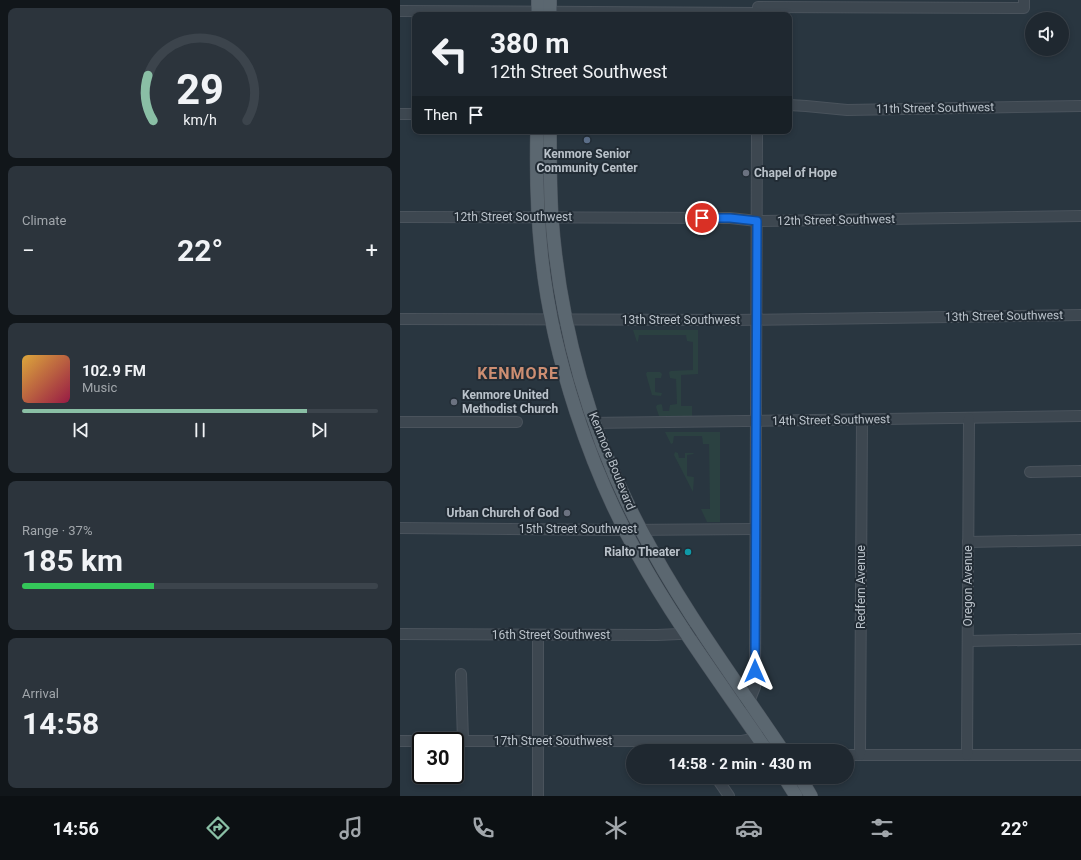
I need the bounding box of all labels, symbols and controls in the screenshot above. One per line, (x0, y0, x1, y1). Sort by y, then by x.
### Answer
map controls (1025, 12, 1069, 56)
button: sound (1025, 12, 1069, 56)
text: 380 m (490, 27, 569, 60)
icon: left (424, 28, 476, 80)
text: 12th Street Southwest (490, 61, 667, 82)
text: 29 (176, 65, 224, 114)
street label: 11th Street Southwest (876, 100, 994, 116)
icon: arrive (465, 104, 487, 126)
text: Then (424, 106, 457, 124)
text: km/h (183, 111, 217, 127)
marker: Kenmore Senior Community Center (582, 135, 592, 145)
place label: Kenmore Senior Community Center (536, 147, 638, 175)
place label: Chapel of Hope (754, 166, 837, 180)
marker: Chapel of Hope (741, 168, 751, 178)
pin (685, 201, 719, 235)
icon: arrive (691, 207, 713, 229)
street label: 12th Street Southwest (454, 210, 572, 224)
street label: 12th Street Southwest (777, 212, 895, 228)
text: Climate (22, 213, 66, 228)
text: 22° (177, 233, 223, 268)
text: − (22, 238, 35, 263)
text: + (366, 238, 378, 263)
street label: 13th Street Southwest (945, 308, 1063, 324)
street label: 13th Street Southwest (622, 313, 740, 327)
text: 102.9 FM (82, 362, 146, 380)
district label: KENMORE (477, 364, 559, 383)
text: Music (82, 380, 117, 395)
place label: Kenmore United Methodist Church (462, 388, 559, 416)
marker: Kenmore United Methodist Church (449, 397, 459, 407)
street label: Kenmore Boulevard (586, 410, 638, 512)
street label: 14th Street Southwest (772, 412, 890, 428)
icon: previous (70, 419, 92, 441)
icon: pause (189, 419, 211, 441)
icon: next (308, 419, 330, 441)
place label: Urban Church of God (447, 506, 559, 520)
marker: Urban Church of God (562, 508, 572, 518)
street label: 15th Street Southwest (519, 522, 637, 536)
text: Range · 37% (22, 523, 92, 538)
text: 185 km (22, 543, 123, 578)
place label: Rialto Theater (604, 545, 681, 559)
street label: Redfern Avenue (854, 545, 868, 629)
street label: Oregon Avenue (961, 546, 975, 627)
marker: Rialto Theater (683, 547, 693, 557)
street label: 16th Street Southwest (492, 628, 610, 642)
position arrow (734, 650, 776, 692)
text: Arrival (22, 686, 59, 701)
text: 14:58 (22, 706, 99, 741)
speed limit sign: 30 (412, 732, 464, 784)
street label: 17th Street Southwest (494, 734, 612, 748)
text: 14:58 · 2 min · 430 m (669, 755, 811, 773)
icon: directions (204, 814, 232, 842)
icon: music (337, 814, 365, 842)
icon: phone (469, 814, 497, 842)
icon: climate (602, 814, 630, 842)
icon: car (735, 814, 763, 842)
icon: filters (868, 814, 896, 842)
text: 14:56 (52, 818, 99, 839)
text: 22° (1001, 818, 1029, 839)

